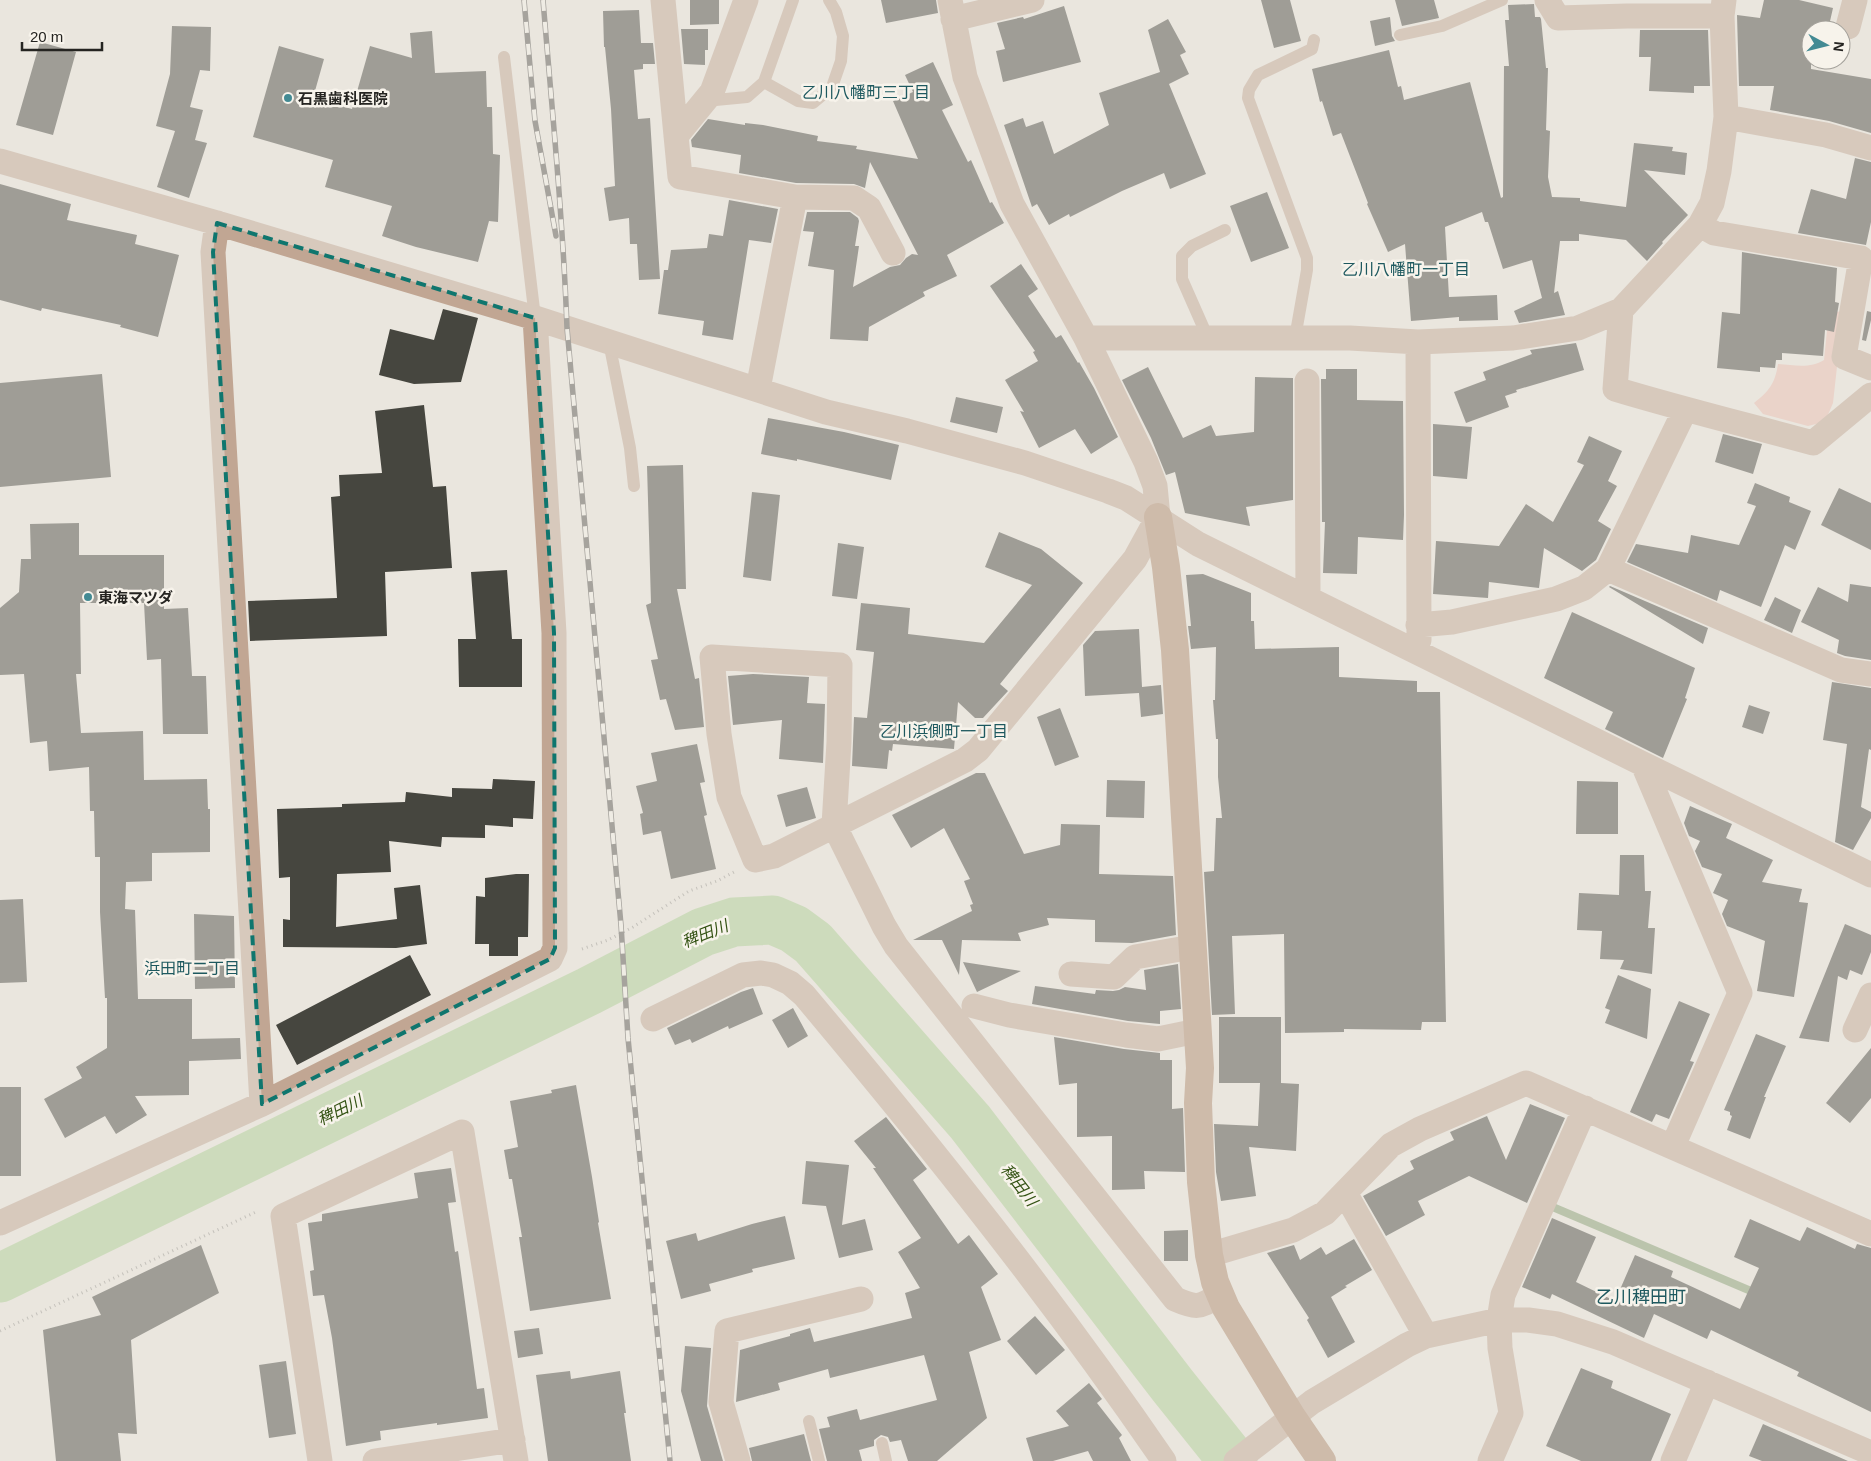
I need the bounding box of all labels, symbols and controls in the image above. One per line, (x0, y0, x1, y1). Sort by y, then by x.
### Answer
scale bar (22, 20, 102, 52)
north arrow (1801, 20, 1851, 70)
text: 20 m (30, 28, 63, 45)
text: N (1830, 41, 1847, 53)
district label: 乙川八幡町三丁目 (802, 84, 930, 101)
place label: 石黒歯科医院 (298, 90, 388, 107)
marker: 石黒歯科医院 (282, 92, 294, 104)
district label: 乙川八幡町一丁目 (1342, 261, 1470, 278)
place label: 東海マツダ (98, 589, 173, 606)
marker: 東海マツダ (82, 591, 94, 603)
district label: 乙川浜側町一丁目 (880, 723, 1008, 740)
water label: 稗田川 (680, 916, 732, 951)
district label: 浜田町二丁目 (144, 960, 240, 977)
water label: 稗田川 (315, 1091, 367, 1128)
water label: 稗田川 (998, 1161, 1042, 1211)
district label: 乙川稗田町 (1596, 1287, 1686, 1307)

